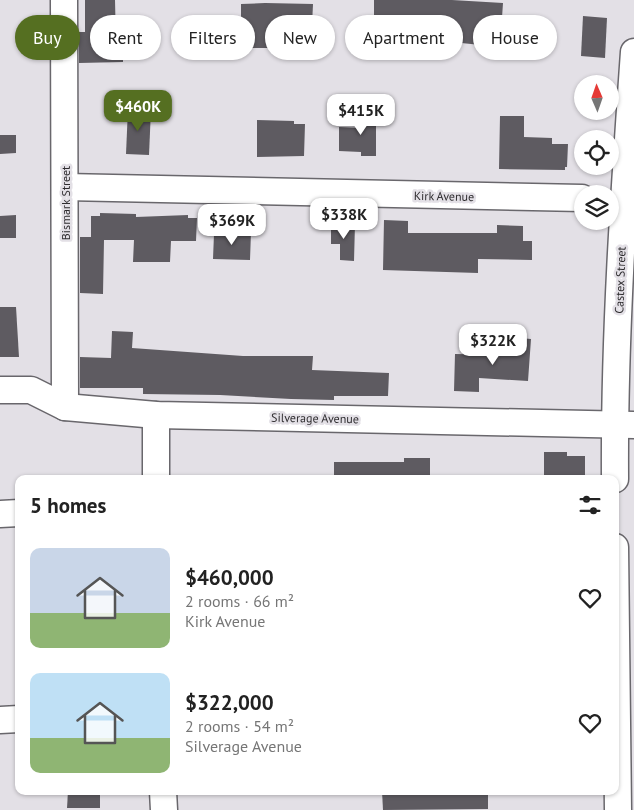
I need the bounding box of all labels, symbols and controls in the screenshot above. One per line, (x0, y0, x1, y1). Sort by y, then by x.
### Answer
chip: Buy (15, 15, 80, 60)
chip: Rent (90, 15, 161, 60)
chip: Filters (171, 15, 255, 60)
chip: New (265, 15, 335, 60)
chip: Apartment (345, 15, 463, 60)
chip: House (473, 15, 557, 60)
north arrow (574, 75, 619, 120)
map controls (574, 75, 619, 230)
pin: $460K (103, 90, 173, 132)
pin: $415K (326, 94, 396, 136)
text: $460K (115, 96, 161, 116)
text: $415K (338, 100, 384, 120)
button: locate (574, 130, 619, 175)
street label: Bismark Street (58, 166, 73, 240)
button: layers (574, 185, 619, 230)
street label: Kirk Avenue (414, 188, 474, 204)
pin: $338K (309, 198, 379, 240)
pin: $369K (197, 204, 267, 246)
text: $338K (321, 204, 367, 224)
text: $369K (209, 210, 255, 230)
street label: Castex Street (611, 246, 629, 314)
pin: $322K (458, 324, 528, 366)
text: $322K (470, 330, 516, 350)
street label: Silverage Avenue (271, 410, 359, 426)
icon: filters (576, 491, 604, 519)
text: 5 homes (30, 492, 106, 519)
text: $460,000 (185, 564, 274, 591)
icon: home (70, 568, 130, 628)
icon: heart (576, 584, 604, 612)
text: 2 rooms · 66 m² (185, 591, 294, 611)
text: Kirk Avenue (185, 611, 265, 631)
text: $322,000 (185, 689, 274, 716)
icon: home (70, 693, 130, 753)
icon: heart (576, 709, 604, 737)
text: 2 rooms · 54 m² (185, 716, 294, 736)
text: Silverage Avenue (185, 736, 302, 756)

